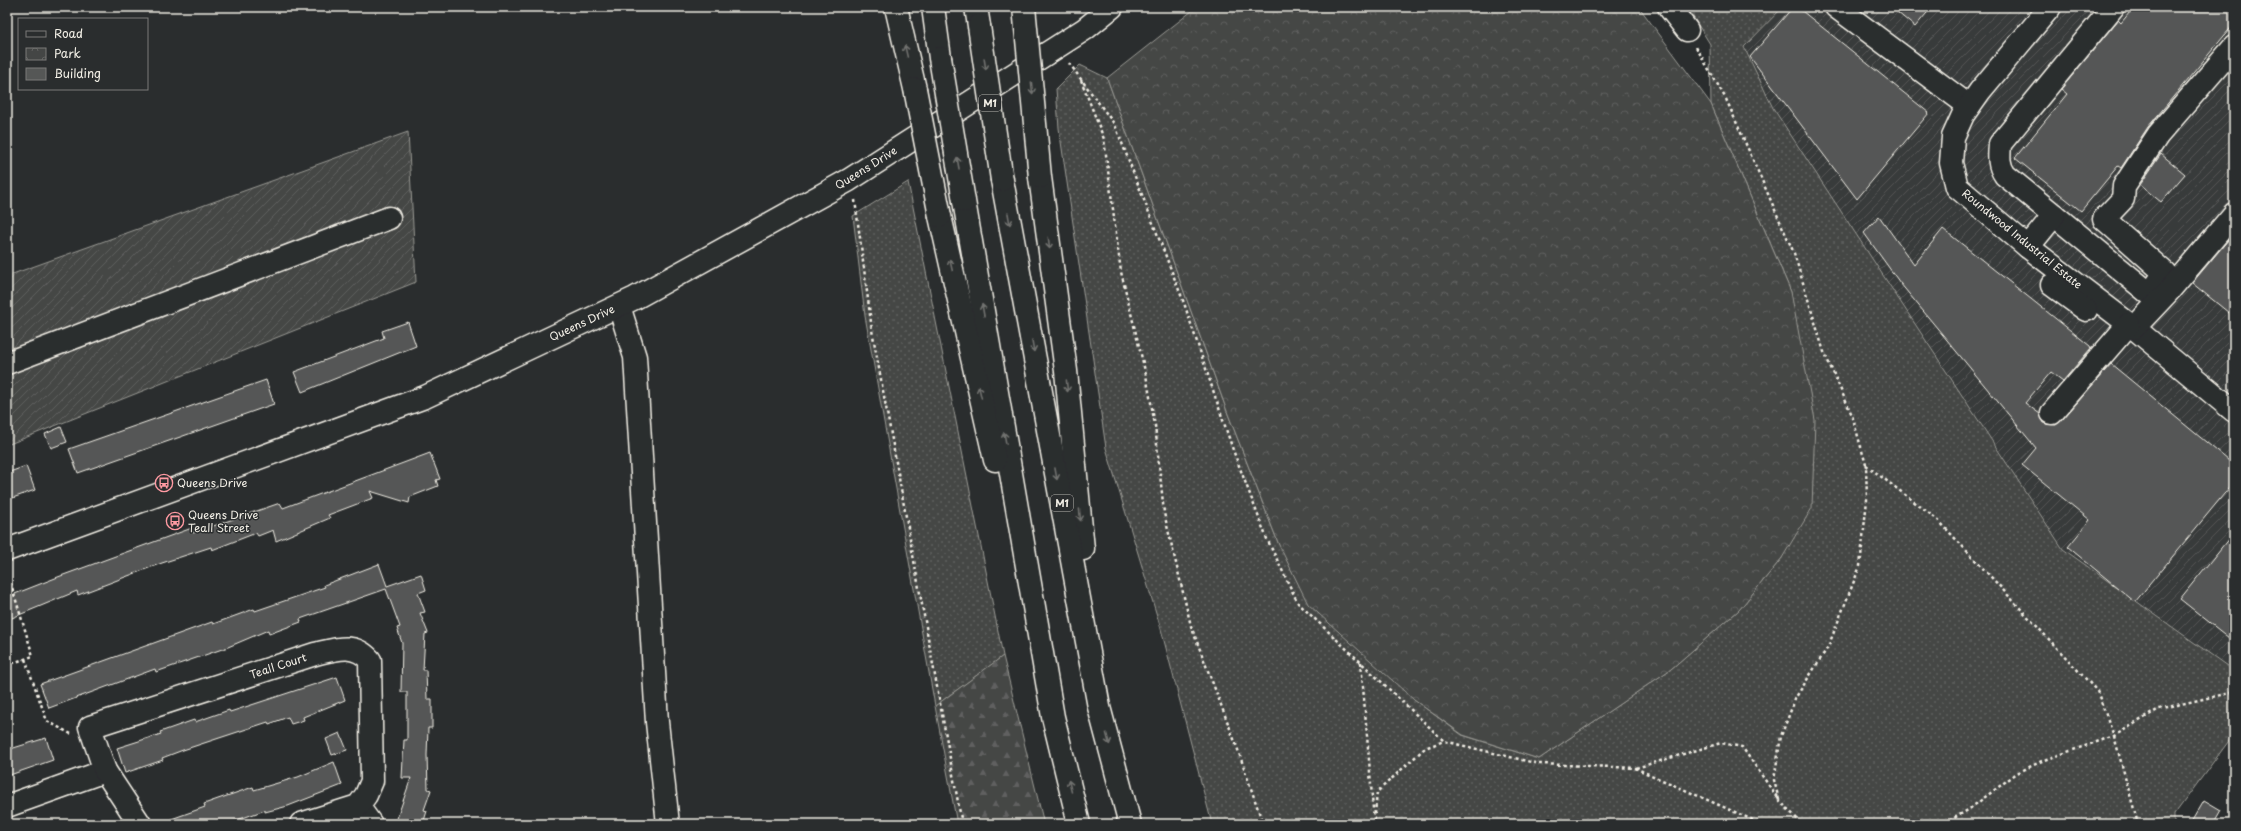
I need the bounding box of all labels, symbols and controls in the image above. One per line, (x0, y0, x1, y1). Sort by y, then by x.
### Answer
legend (18, 18, 148, 90)
text: Road (54, 24, 83, 42)
text: Park (54, 44, 81, 62)
one-way arrow (902, 45, 909, 58)
one-way arrow (981, 57, 989, 70)
text: Building (54, 64, 101, 82)
one-way arrow (1028, 81, 1036, 94)
road number: M1 (979, 95, 1001, 111)
street label: Queens Drive (831, 142, 900, 193)
one-way arrow (954, 157, 962, 170)
street label: Roundwood Industrial Estate (1958, 185, 2086, 293)
one-way arrow (1005, 212, 1013, 225)
one-way arrow (1045, 236, 1053, 249)
one-way arrow (946, 259, 954, 272)
street label: Queens Drive (546, 300, 617, 345)
one-way arrow (979, 304, 987, 317)
one-way arrow (1029, 340, 1037, 353)
one-way arrow (1063, 379, 1071, 392)
one-way arrow (975, 386, 983, 399)
one-way arrow (1001, 432, 1009, 445)
one-way arrow (1053, 467, 1061, 480)
bus stop icon: Queens Drive (154, 473, 174, 493)
place label: Queens Drive (177, 474, 248, 491)
road number: M1 (1051, 495, 1073, 511)
place label: Queens Drive Teall Street (188, 506, 259, 536)
one-way arrow (1076, 509, 1084, 522)
bus stop icon: Queens Drive Teall Street (165, 511, 185, 531)
street label: Teall Court (247, 648, 309, 683)
one-way arrow (1105, 732, 1112, 745)
one-way arrow (1066, 780, 1073, 793)

